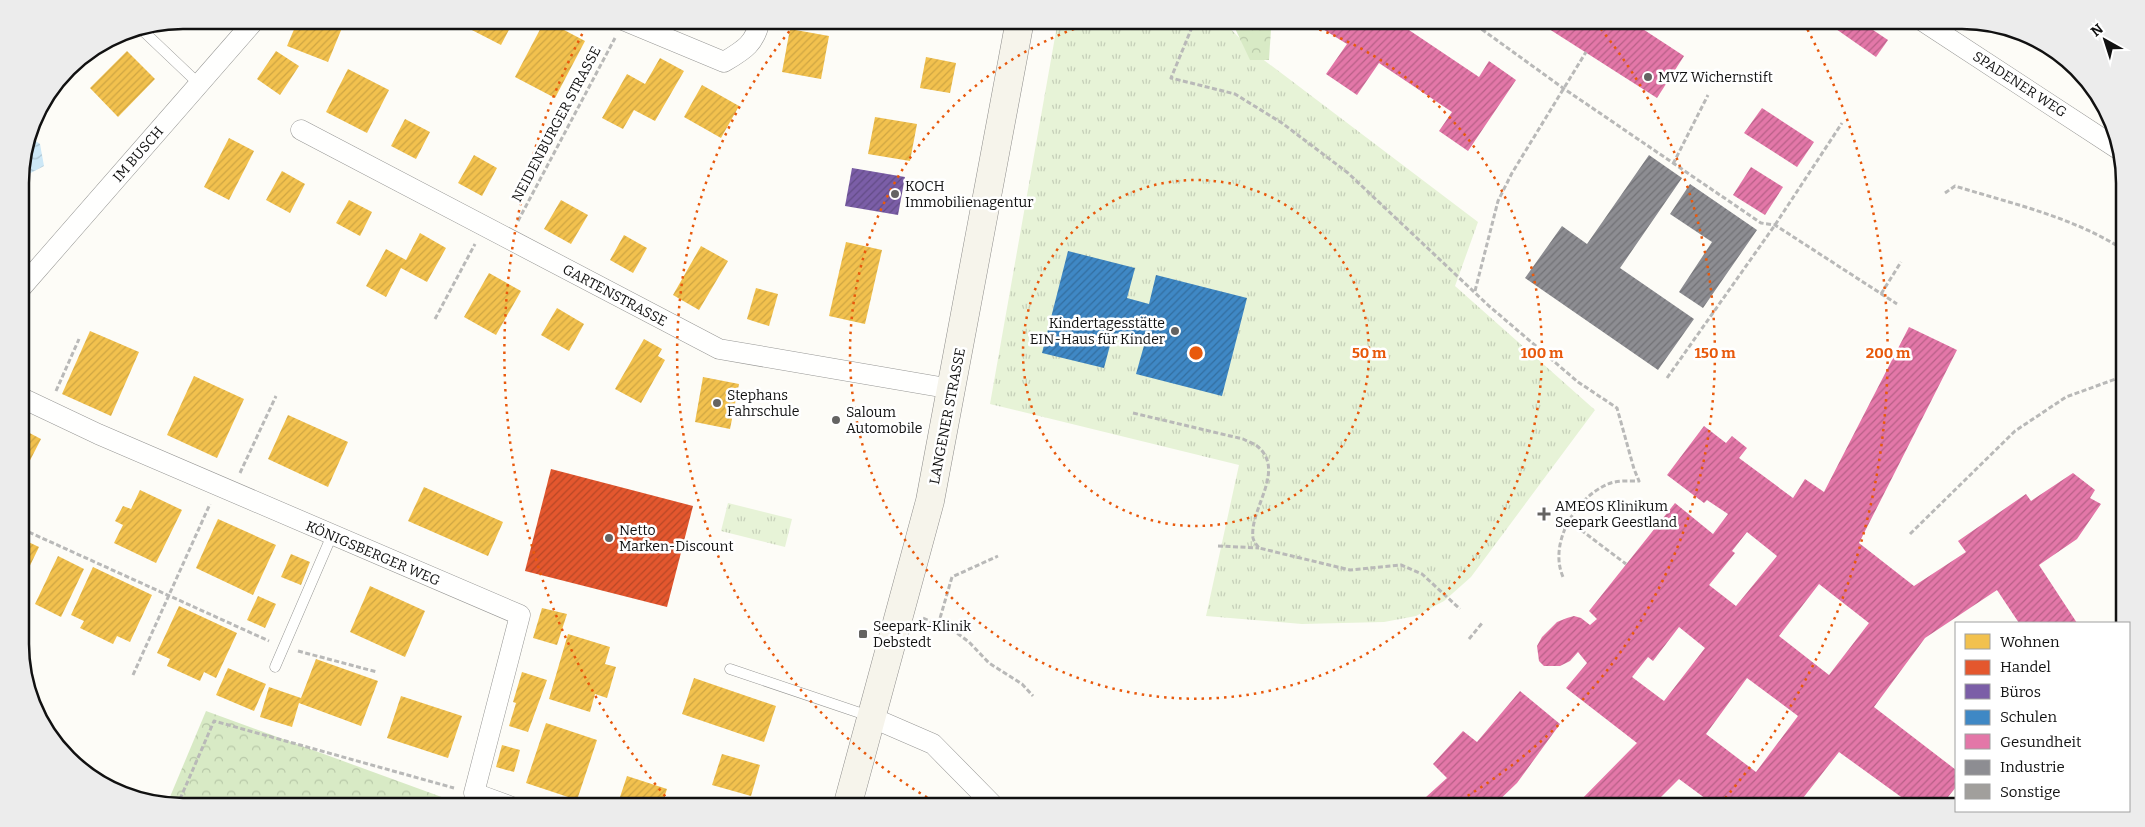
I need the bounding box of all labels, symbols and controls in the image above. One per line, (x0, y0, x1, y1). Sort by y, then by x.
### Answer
north arrow (2080, 15, 2130, 65)
text: N (2088, 20, 2107, 40)
street label: NEIDENBURGER STRASSE (508, 44, 605, 205)
street label: SPADENER WEG (1970, 48, 2070, 121)
place label: MVZ Wichernstift (1658, 69, 1773, 86)
marker: MVZ Wichernstift (1642, 71, 1654, 83)
street label: IM BUSCH (110, 123, 167, 186)
place label: KOCH Immobilienagentur (905, 178, 1033, 211)
marker: KOCH Immobilienagentur (889, 188, 901, 200)
street label: GARTENSTRASSE (560, 261, 670, 330)
place label: Kindertagesstätte EIN-Haus für Kinder (1030, 315, 1165, 348)
marker: Kindertagesstätte EIN-Haus für Kinder (1169, 325, 1181, 337)
centre of rings (1187, 344, 1205, 362)
text: 50 m (1352, 344, 1387, 362)
text: 100 m (1521, 344, 1564, 362)
text: 150 m (1694, 344, 1736, 362)
text: 200 m (1866, 344, 1911, 362)
street label: LANGENER STRASSE (926, 346, 969, 486)
place label: Stephans Fahrschule (727, 387, 800, 420)
marker: Stephans Fahrschule (711, 397, 723, 409)
place label: Saloum Automobile (846, 404, 923, 437)
marker: Saloum Automobile (830, 414, 842, 426)
place label: AMEOS Klinikum Seepark Geestland (1555, 498, 1677, 531)
marker: AMEOS Klinikum Seepark Geestland (1537, 507, 1551, 521)
street label: KÖNIGSBERGER WEG (303, 517, 442, 589)
place label: Netto Marken-Discount (619, 522, 733, 555)
marker: Netto Marken-Discount (603, 532, 615, 544)
place label: Seepark-Klinik Debstedt (873, 618, 971, 651)
legend (1955, 622, 2130, 812)
marker: Seepark-Klinik Debstedt (857, 628, 869, 640)
text: Wohnen (2000, 633, 2060, 651)
text: Handel (2000, 658, 2051, 676)
text: Büros (2000, 683, 2041, 701)
text: Schulen (2000, 708, 2057, 726)
text: Gesundheit (2000, 733, 2082, 751)
text: Industrie (2000, 758, 2065, 776)
text: Sonstige (2000, 783, 2060, 801)

